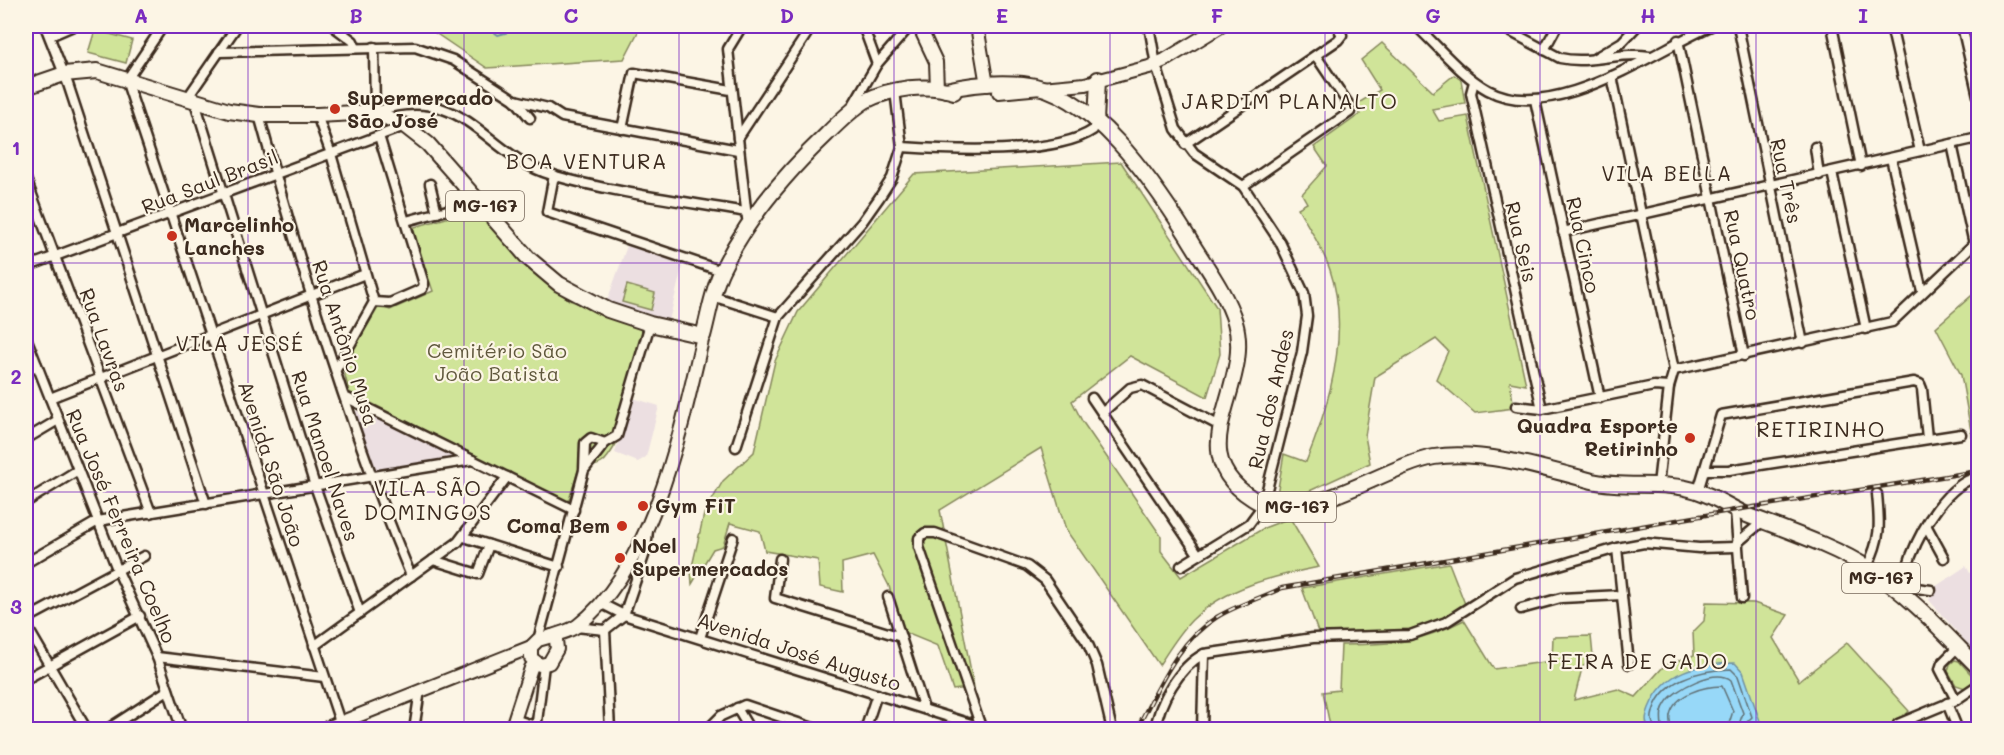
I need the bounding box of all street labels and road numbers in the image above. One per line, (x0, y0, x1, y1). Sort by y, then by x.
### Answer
street label: Rua Três (1765, 136, 1809, 226)
street label: Rua Saul Brasil (138, 143, 282, 219)
road number: MG-167 (446, 191, 524, 221)
street label: Rua Cinco (1561, 194, 1607, 295)
street label: Rua Seis (1500, 199, 1544, 285)
street label: Rua Quatro (1719, 207, 1767, 323)
street label: Rua Antônio Musa (307, 257, 385, 429)
street label: Rua Lavras (74, 284, 136, 395)
street label: Rua dos Andes (1241, 326, 1299, 471)
street label: Rua Manoel Naves (286, 367, 366, 544)
street label: Avenida São João (233, 378, 311, 550)
street label: Rua José Ferreira Coelho (61, 405, 183, 647)
road number: MG-167 (1258, 492, 1336, 522)
road number: MG-167 (1842, 563, 1920, 593)
street label: Avenida José Augusto (694, 606, 905, 696)

